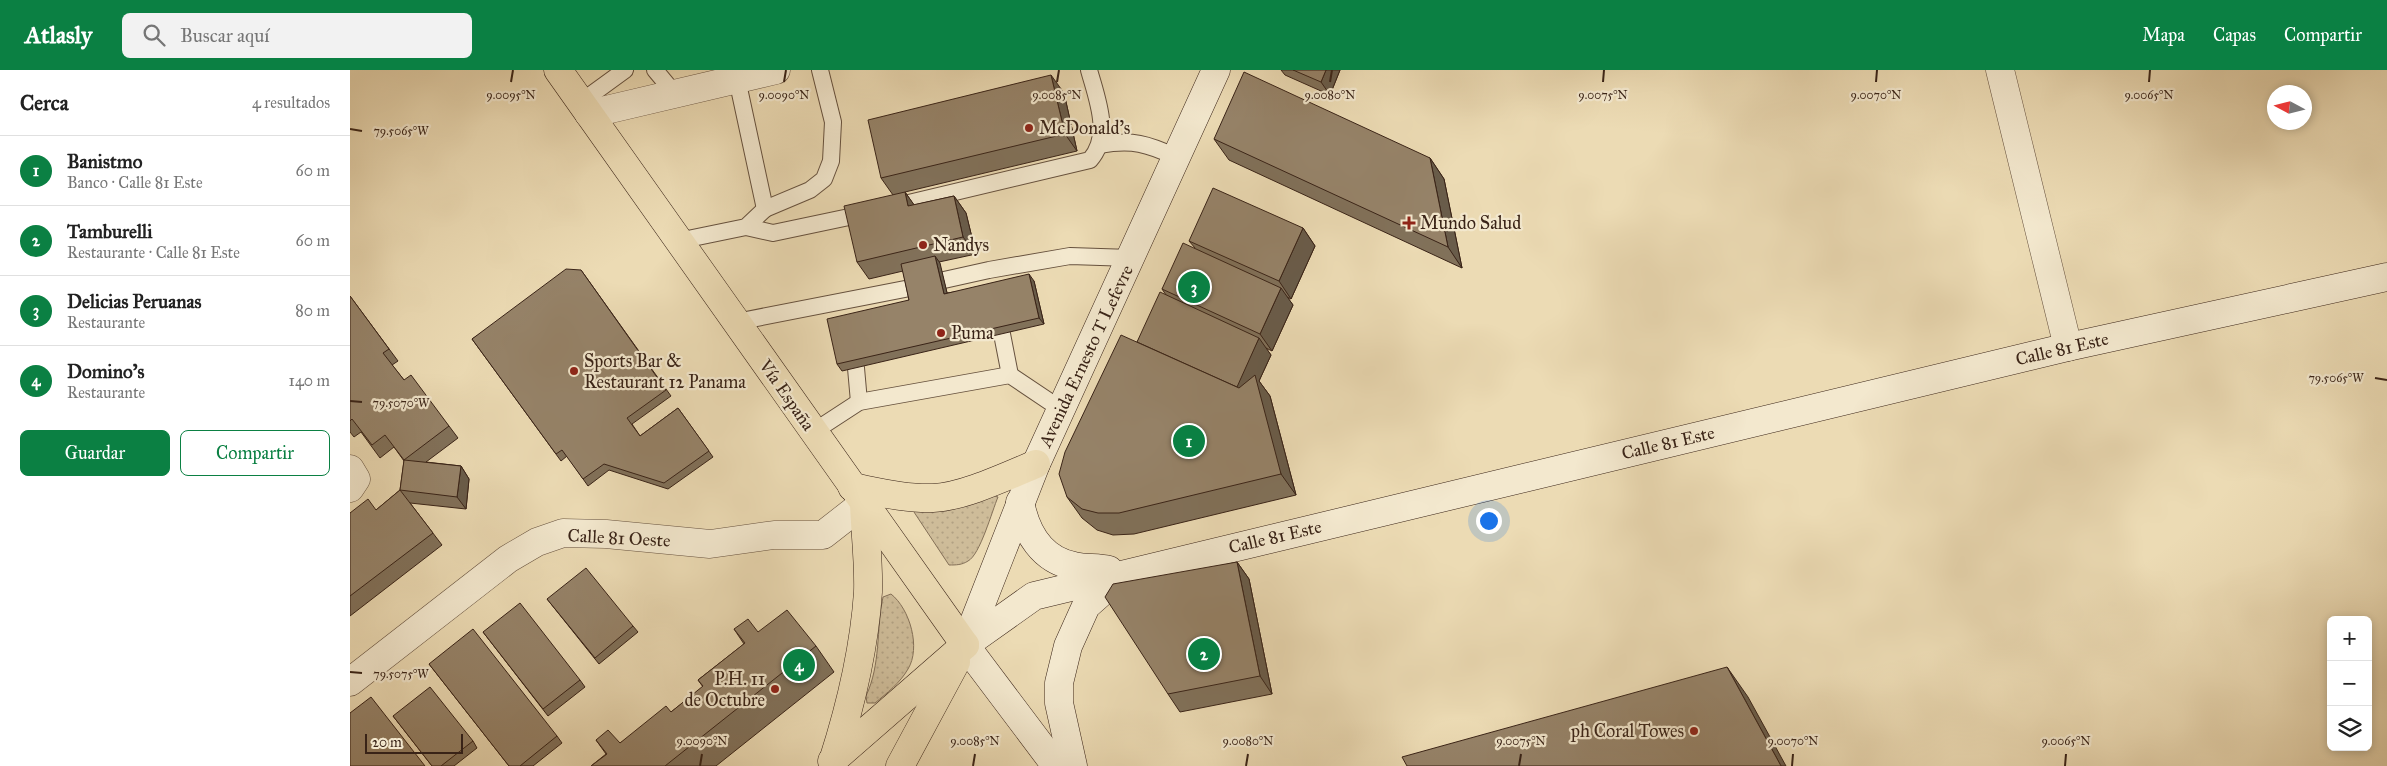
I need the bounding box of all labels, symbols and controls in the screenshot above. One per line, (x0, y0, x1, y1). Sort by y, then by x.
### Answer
search box (122, 13, 472, 58)
text: Atlasly (25, 20, 92, 50)
icon: search (140, 21, 168, 49)
text: Buscar aquí (180, 24, 270, 47)
text: Mapa (2142, 24, 2185, 46)
text: Capas (2213, 24, 2256, 46)
text: Compartir (2284, 24, 2362, 46)
north arrow (2267, 85, 2312, 130)
text: 9.0095°N (486, 88, 536, 102)
text: 9.0090°N (759, 88, 809, 102)
text: 9.0085°N (1032, 88, 1082, 102)
text: 9.0080°N (1305, 88, 1355, 102)
text: 9.0075°N (1578, 88, 1628, 102)
text: 9.0070°N (1851, 88, 1901, 102)
text: 9.0065°N (2124, 88, 2174, 102)
text: Cerca (20, 90, 69, 116)
text: 4 resultados (252, 93, 330, 112)
place label: McDonald's (1039, 117, 1130, 139)
marker: McDonald's (1023, 122, 1035, 134)
text: 79.5065°W (373, 124, 429, 138)
text: Banistmo (67, 150, 142, 173)
text: 1 (33, 161, 39, 180)
text: 60 m (296, 161, 330, 180)
text: Banco · Calle 81 Este (67, 173, 203, 192)
place label: Mundo Salud (1420, 212, 1521, 234)
marker: Mundo Salud (1402, 216, 1416, 230)
text: Tamburelli (67, 220, 152, 243)
text: 2 (32, 231, 40, 250)
text: 60 m (296, 231, 330, 250)
place label: Nandys (933, 234, 989, 256)
marker: Nandys (917, 239, 929, 251)
text: Restaurante · Calle 81 Este (67, 243, 240, 262)
street label: Avenida Ernesto T Lefevre (1034, 261, 1138, 452)
pin: 3 (1178, 268, 1210, 306)
text: Delicias Peruanas (67, 290, 201, 313)
text: 3 (33, 301, 39, 320)
text: 80 m (295, 301, 330, 320)
text: Restaurante (67, 313, 145, 332)
place label: Puma (951, 322, 994, 344)
marker: Puma (935, 327, 947, 339)
street label: Calle 81 Este (2013, 328, 2111, 370)
place label: Sports Bar & Restaurant 12 Panama (584, 350, 746, 393)
street label: Vía España (754, 354, 820, 435)
text: Domino's (67, 360, 144, 383)
marker: Sports Bar & Restaurant 12 Panama (568, 365, 580, 377)
text: 4 (32, 371, 40, 390)
text: 140 m (289, 371, 330, 390)
text: 79.5065°W (2308, 371, 2364, 385)
text: Restaurante (67, 383, 145, 402)
text: 79.5070°W (373, 396, 430, 410)
pin: 1 (1173, 422, 1205, 460)
street label: Calle 81 Este (1619, 422, 1717, 464)
button: Guardar (20, 430, 170, 476)
button: Compartir (180, 430, 330, 476)
your location (1476, 508, 1502, 534)
street label: Calle 81 Este (1226, 516, 1324, 558)
street label: Calle 81 Oeste (567, 524, 671, 552)
map controls (2327, 616, 2372, 751)
button: + (2327, 616, 2372, 661)
pin: 2 (1188, 635, 1220, 673)
pin: 4 (783, 646, 815, 684)
button: − (2327, 661, 2372, 706)
text: 79.5075°W (373, 667, 429, 681)
place label: P.H. 11 de Octubre (685, 668, 765, 711)
marker: P.H. 11 de Octubre (769, 683, 781, 695)
button: layers (2327, 706, 2372, 751)
place label: ph Coral Towes (1570, 720, 1684, 742)
marker: ph Coral Towes (1688, 725, 1700, 737)
scale bar (365, 731, 462, 754)
text: 20 m (372, 734, 402, 751)
text: 9.0090°N (677, 734, 727, 748)
text: 9.0085°N (950, 734, 1000, 748)
text: 9.0080°N (1223, 734, 1273, 748)
text: 9.0075°N (1496, 734, 1546, 748)
text: 9.0070°N (1768, 734, 1818, 748)
text: 9.0065°N (2041, 734, 2091, 748)

